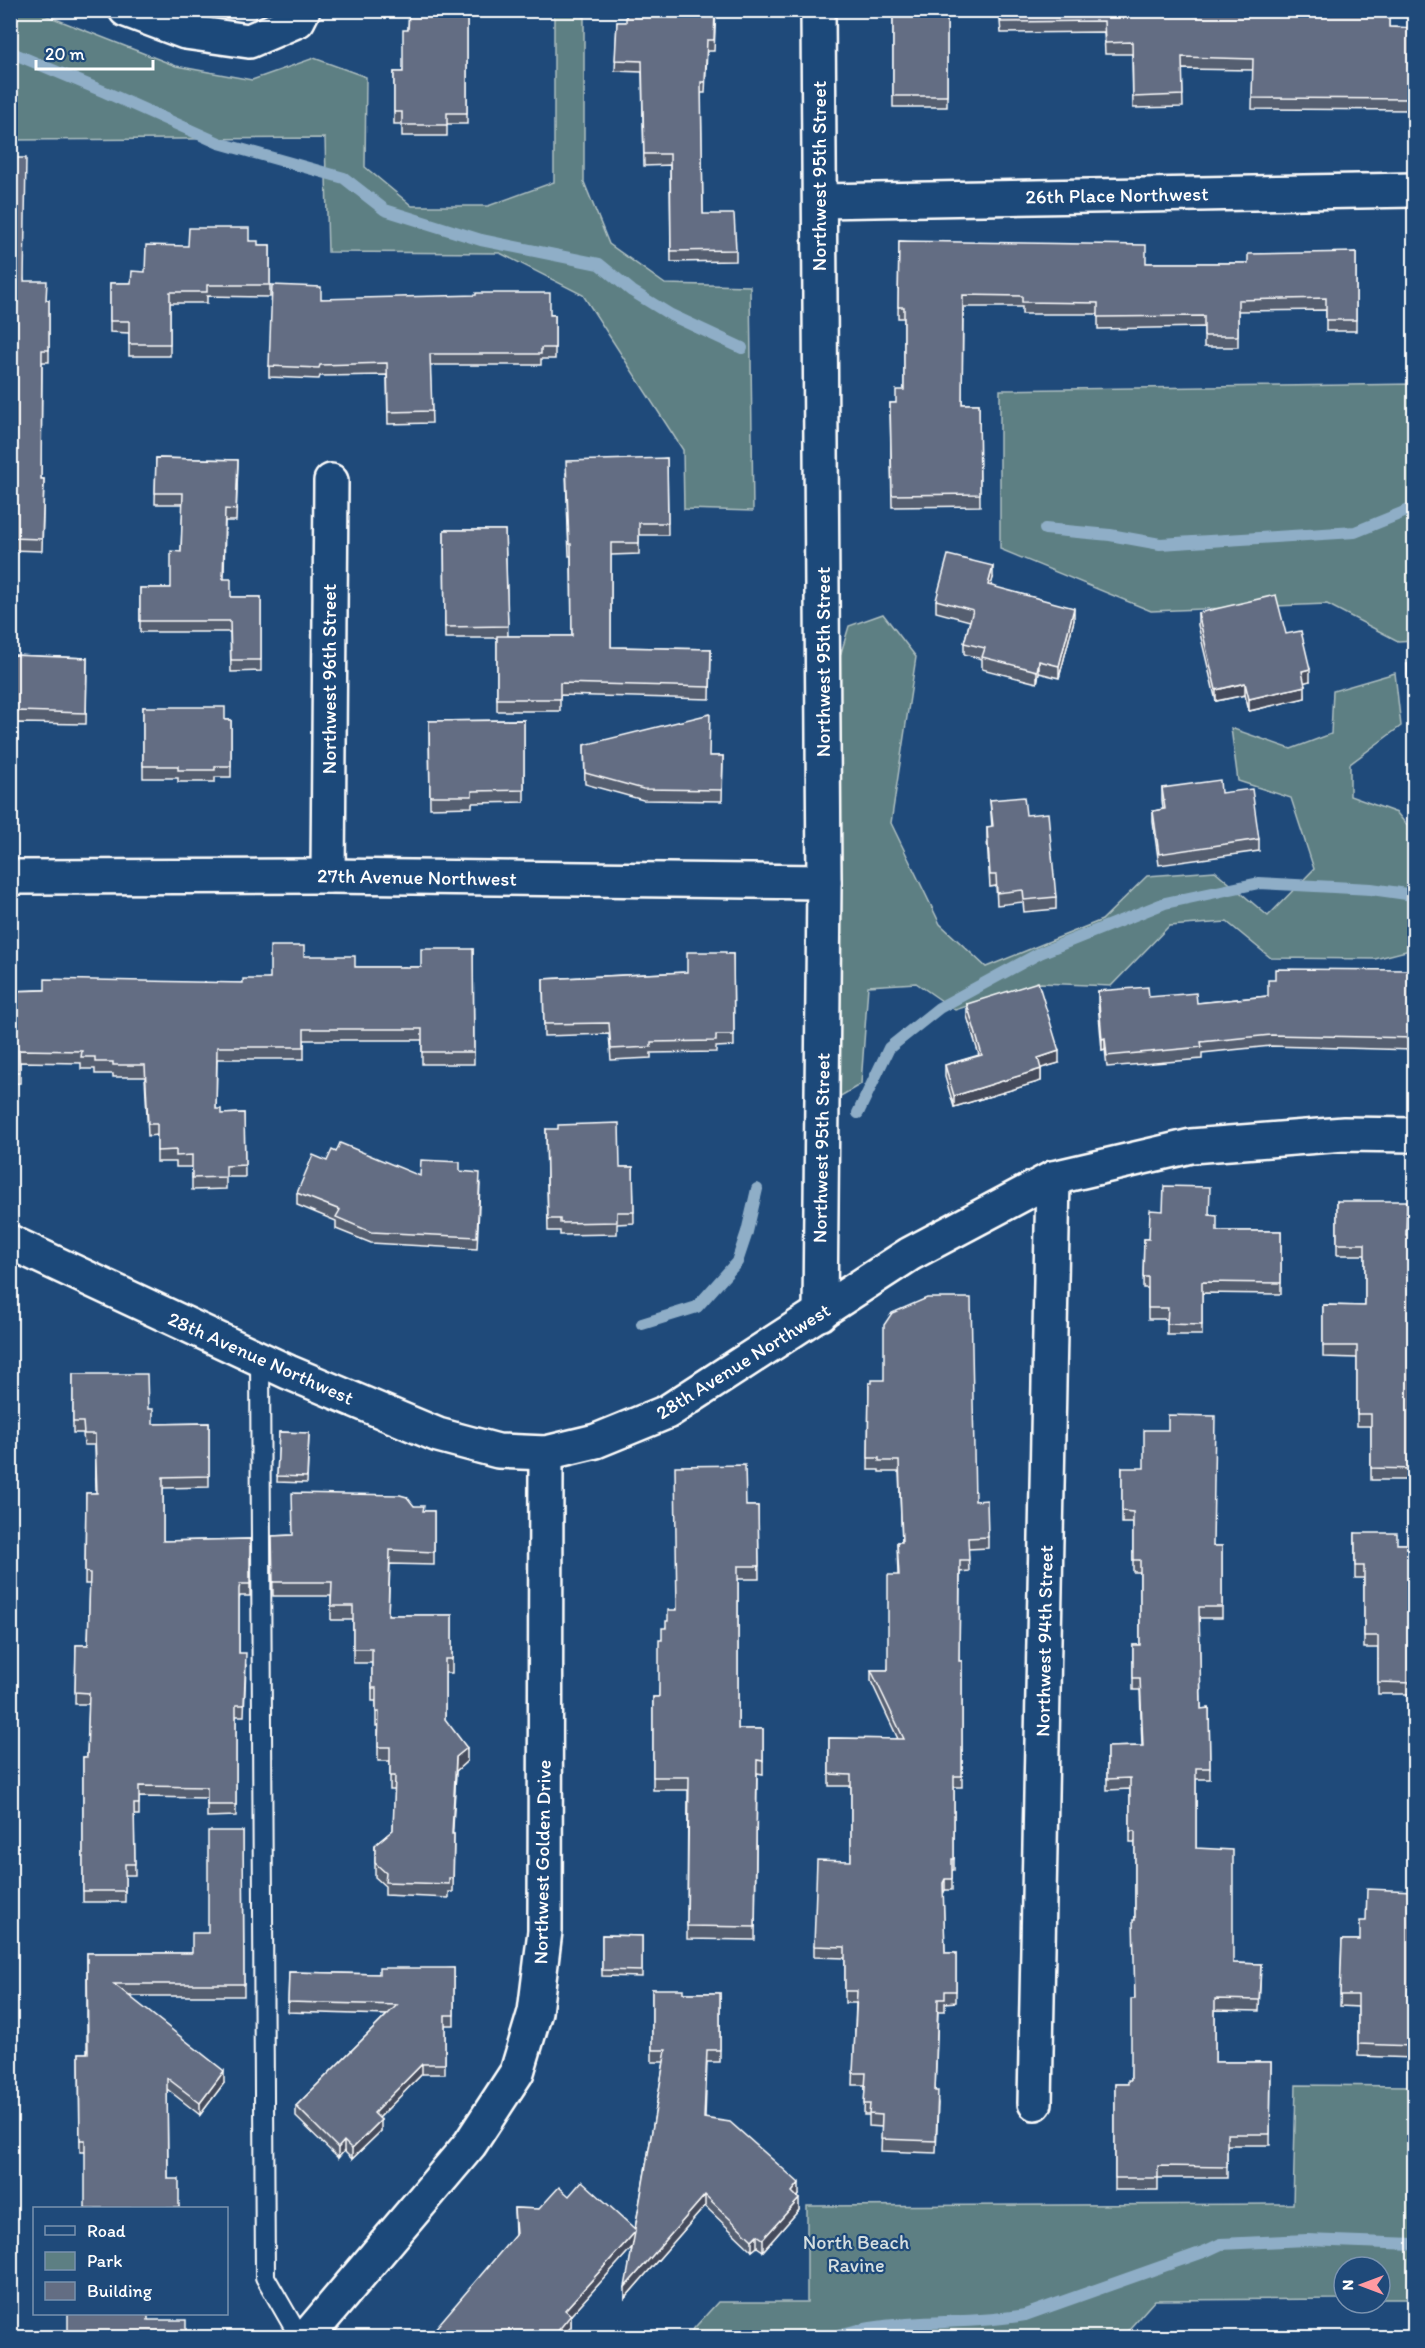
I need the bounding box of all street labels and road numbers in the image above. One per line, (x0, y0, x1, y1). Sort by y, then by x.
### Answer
street label: Northwest 95th Street (807, 80, 831, 271)
street label: 26th Place Northwest (1025, 181, 1209, 209)
street label: Northwest 95th Street (811, 566, 835, 757)
street label: Northwest 96th Street (317, 583, 341, 774)
street label: 27th Avenue Northwest (317, 863, 517, 891)
street label: Northwest 95th Street (807, 1052, 835, 1243)
street label: 28th Avenue Northwest (651, 1298, 835, 1424)
street label: 28th Avenue Northwest (164, 1306, 358, 1410)
street label: Northwest 94th Street (1030, 1544, 1058, 1737)
street label: Northwest Golden Drive (528, 1759, 556, 1965)

